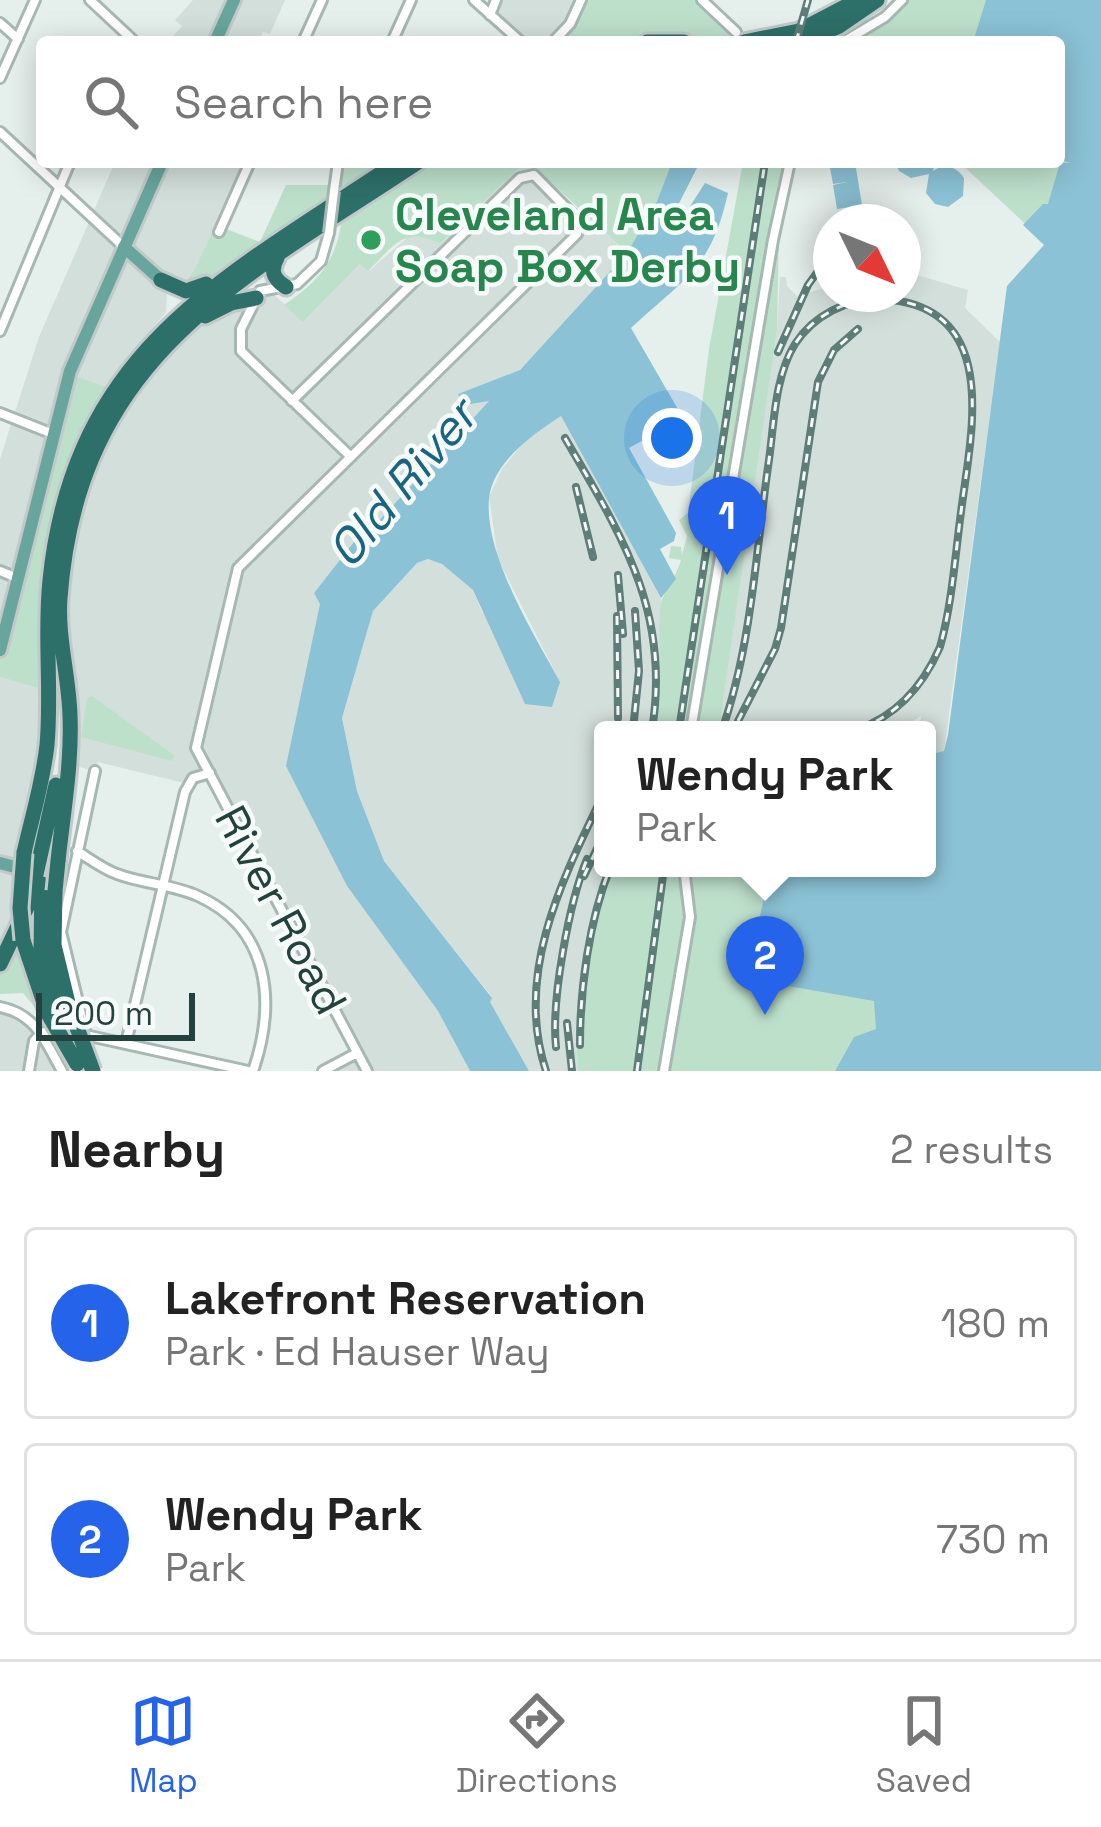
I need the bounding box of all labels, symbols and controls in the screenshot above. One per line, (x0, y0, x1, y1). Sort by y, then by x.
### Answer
search box (36, 36, 1065, 168)
icon: search (78, 69, 144, 135)
text: Search here (174, 74, 433, 131)
place label: Cleveland Area Soap Box Derby (395, 186, 740, 295)
north arrow (813, 204, 921, 312)
marker: Cleveland Area Soap Box Derby (358, 227, 384, 253)
water label: Old River (314, 383, 493, 579)
your location (642, 408, 702, 468)
pin: 1 (688, 476, 766, 575)
popup (594, 721, 936, 877)
text: Wendy Park (636, 746, 894, 803)
street label: River Road (202, 796, 360, 1024)
text: Park (636, 803, 717, 852)
pin: 2 (726, 916, 804, 1015)
scale bar (36, 987, 195, 1040)
text: 200 m (54, 993, 153, 1035)
text: Nearby (48, 1117, 225, 1182)
text: 2 results (890, 1125, 1053, 1174)
text: Lakefront Reservation (165, 1270, 646, 1327)
text: 1 (81, 1299, 99, 1348)
text: 180 m (941, 1299, 1050, 1348)
text: Park · Ed Hauser Way (165, 1327, 550, 1376)
text: Wendy Park (165, 1486, 423, 1543)
text: 2 (78, 1515, 102, 1564)
text: 730 m (936, 1515, 1050, 1564)
text: Park (165, 1543, 246, 1592)
tab: Map (129, 1688, 198, 1802)
tab: Directions (456, 1688, 618, 1802)
tab: Saved (876, 1688, 972, 1802)

